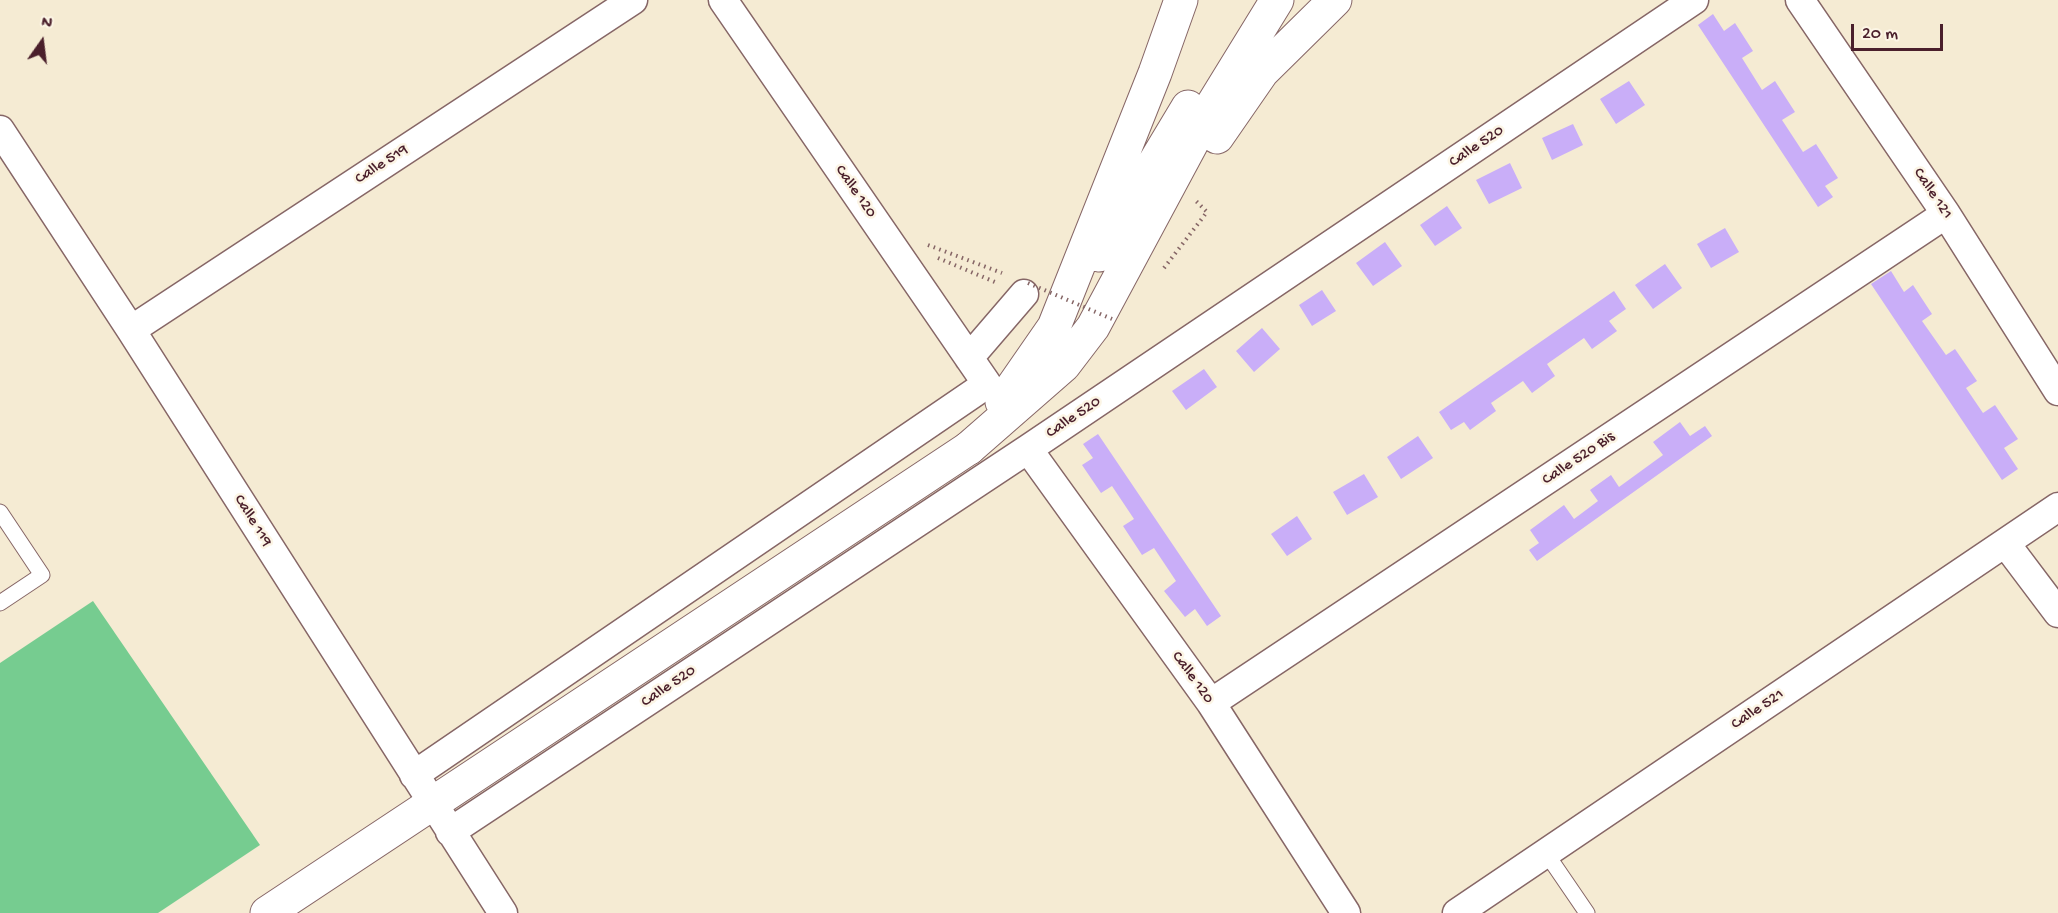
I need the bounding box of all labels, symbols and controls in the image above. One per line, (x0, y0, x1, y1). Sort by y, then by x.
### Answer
north arrow (12, 12, 72, 72)
scale bar (1854, 12, 1946, 50)
text: N (39, 14, 54, 35)
text: 20 m (1862, 24, 1898, 45)
street label: Calle 520 (1446, 122, 1508, 172)
street label: Calle 519 (352, 141, 412, 189)
street label: Calle 120 (830, 162, 880, 222)
street label: Calle 121 (1908, 165, 1956, 223)
street label: Calle 520 (1043, 393, 1105, 443)
street label: Calle 520 Bis (1539, 428, 1619, 490)
street label: Calle 119 (229, 491, 275, 551)
street label: Calle 120 (1167, 648, 1217, 708)
street label: Calle 520 (638, 662, 700, 712)
street label: Calle 521 (1728, 685, 1788, 735)

